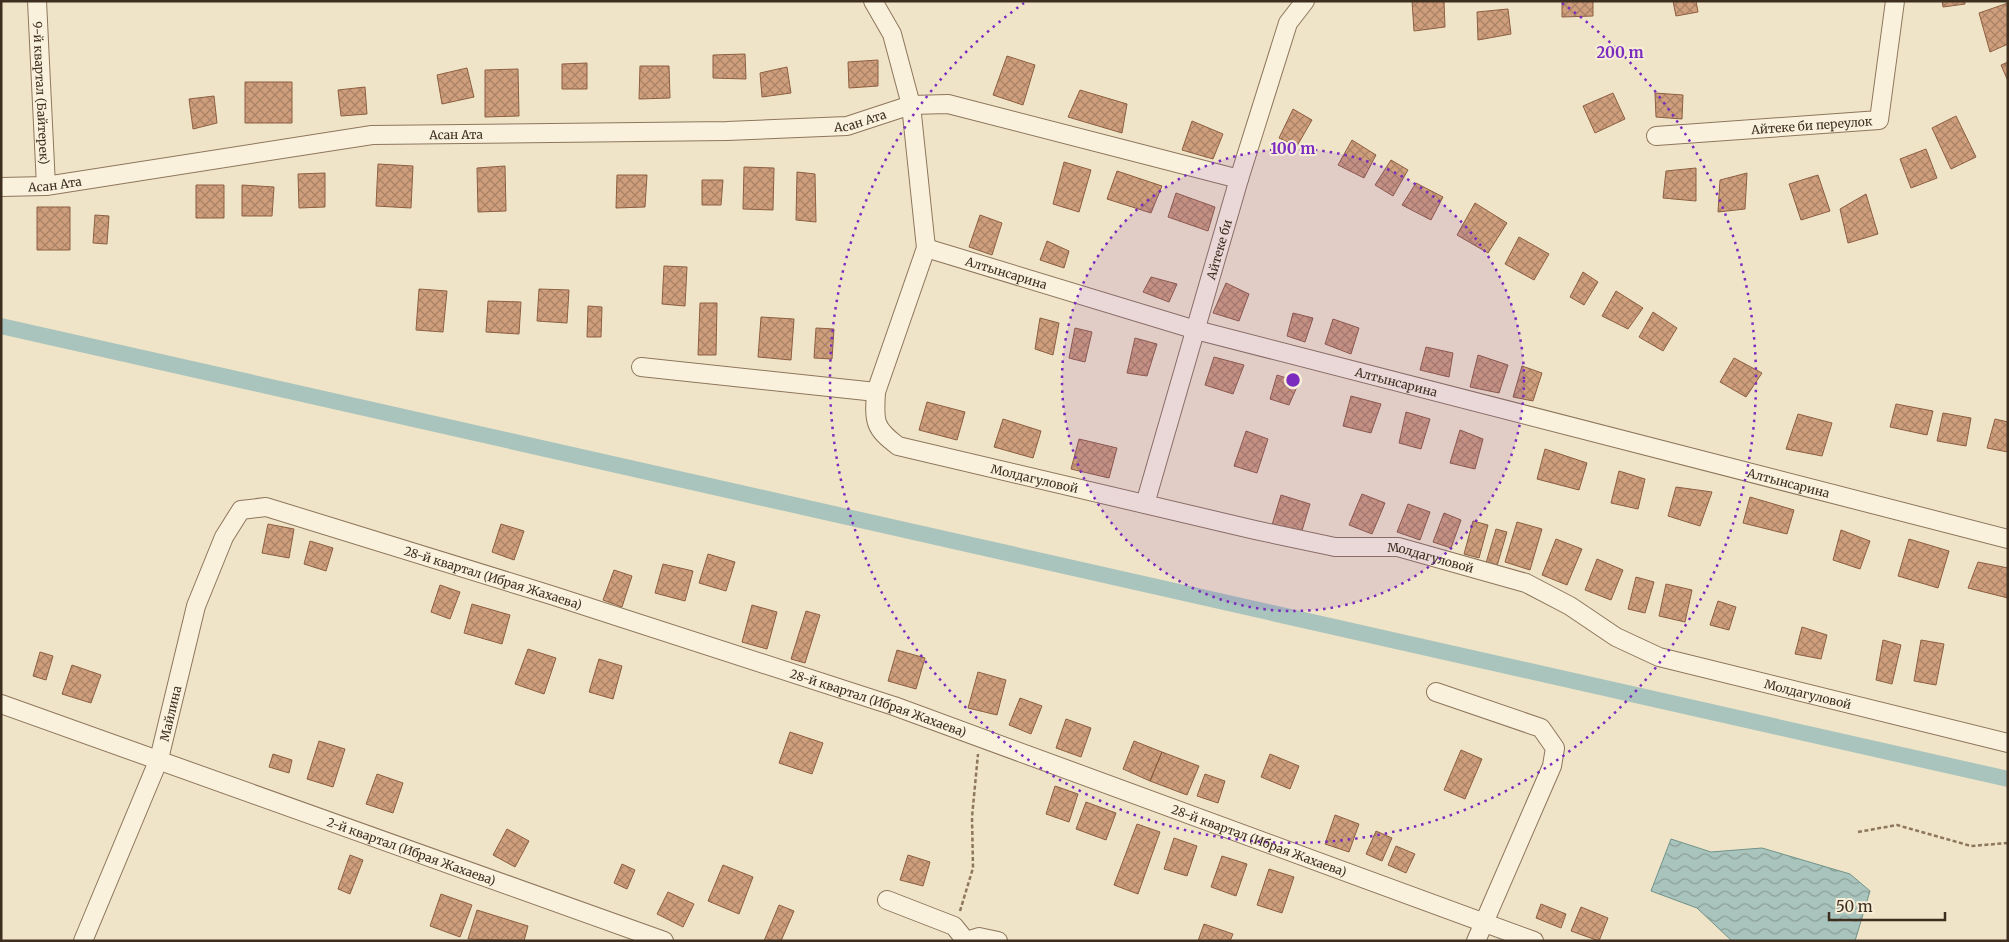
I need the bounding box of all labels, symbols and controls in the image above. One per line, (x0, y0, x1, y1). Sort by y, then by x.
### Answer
street label: 9-й квартал (Байтерек) (30, 21, 52, 165)
text: 200 m (1596, 43, 1644, 62)
street label: Асан Ата (833, 106, 889, 134)
street label: Айтеке би переулок (1750, 113, 1873, 137)
street label: Асан Ата (428, 126, 483, 142)
text: 100 m (1271, 139, 1315, 158)
street label: Асан Ата (27, 173, 83, 194)
street label: Айтеке би (1203, 218, 1234, 282)
street label: Алтынсарина (963, 253, 1049, 292)
street label: Алтынсарина (1353, 364, 1440, 399)
centre of rings (1284, 371, 1302, 389)
street label: Молдагуловой (990, 461, 1080, 496)
street label: Алтынсарина (1745, 464, 1832, 500)
street label: Молдагуловой (1387, 540, 1476, 576)
street label: 28-й квартал (Ибрая Жахаева) (402, 543, 584, 612)
street label: 28-й квартал (Ибрая Жахаева) (788, 665, 969, 739)
street label: Молдагуловой (1763, 676, 1853, 712)
street label: Майлина (156, 684, 184, 743)
street label: 28-й квартал (Ибрая Жахаева) (1170, 801, 1349, 879)
street label: 2-й квартал (Ибрая Жахаева) (325, 814, 498, 888)
scale bar (1829, 890, 1945, 922)
text: 50 m (1836, 897, 1873, 916)

